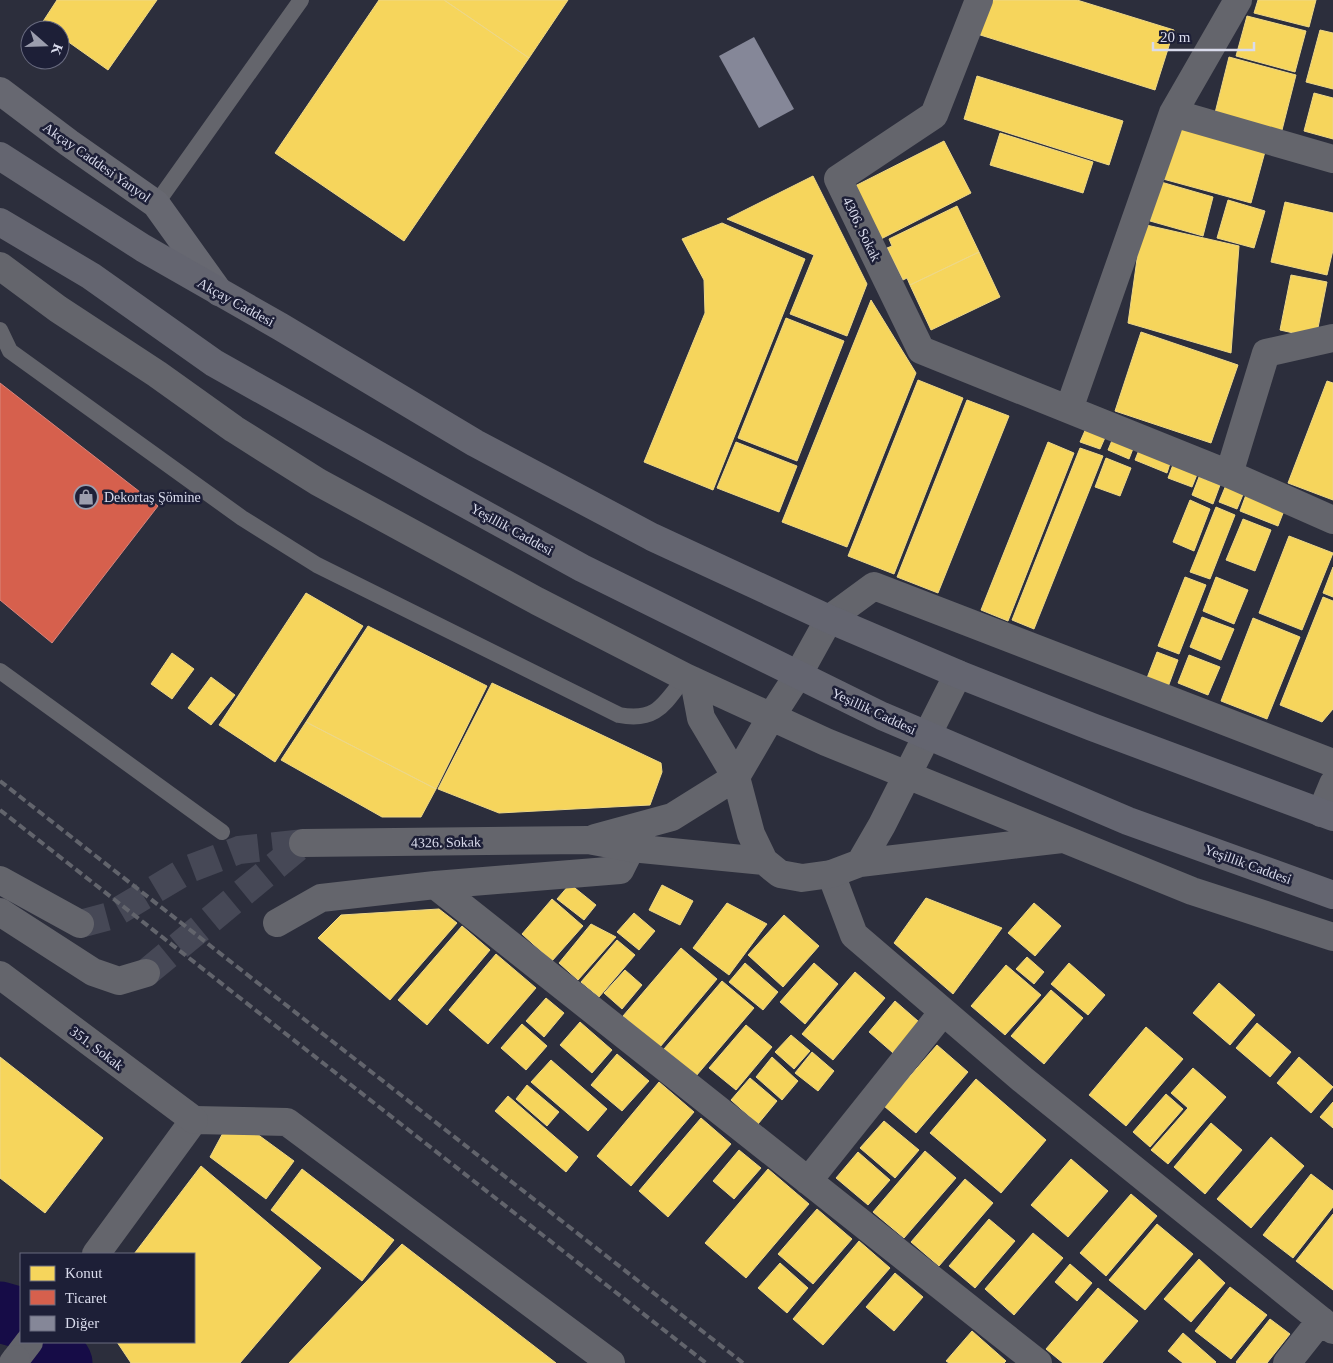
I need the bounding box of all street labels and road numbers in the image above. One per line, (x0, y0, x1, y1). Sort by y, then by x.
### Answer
street label: Akçay Caddesi Yanyol (40, 120, 154, 205)
street label: 4306. Sokak (839, 194, 884, 264)
street label: Akçay Caddesi (195, 275, 277, 330)
street label: Yeşillik Caddesi (468, 501, 556, 558)
street label: Yeşillik Caddesi (829, 685, 919, 738)
street label: 4326. Sokak (411, 834, 481, 851)
street label: Yeşillik Caddesi (1202, 842, 1293, 887)
street label: 351. Sokak (67, 1023, 126, 1073)

